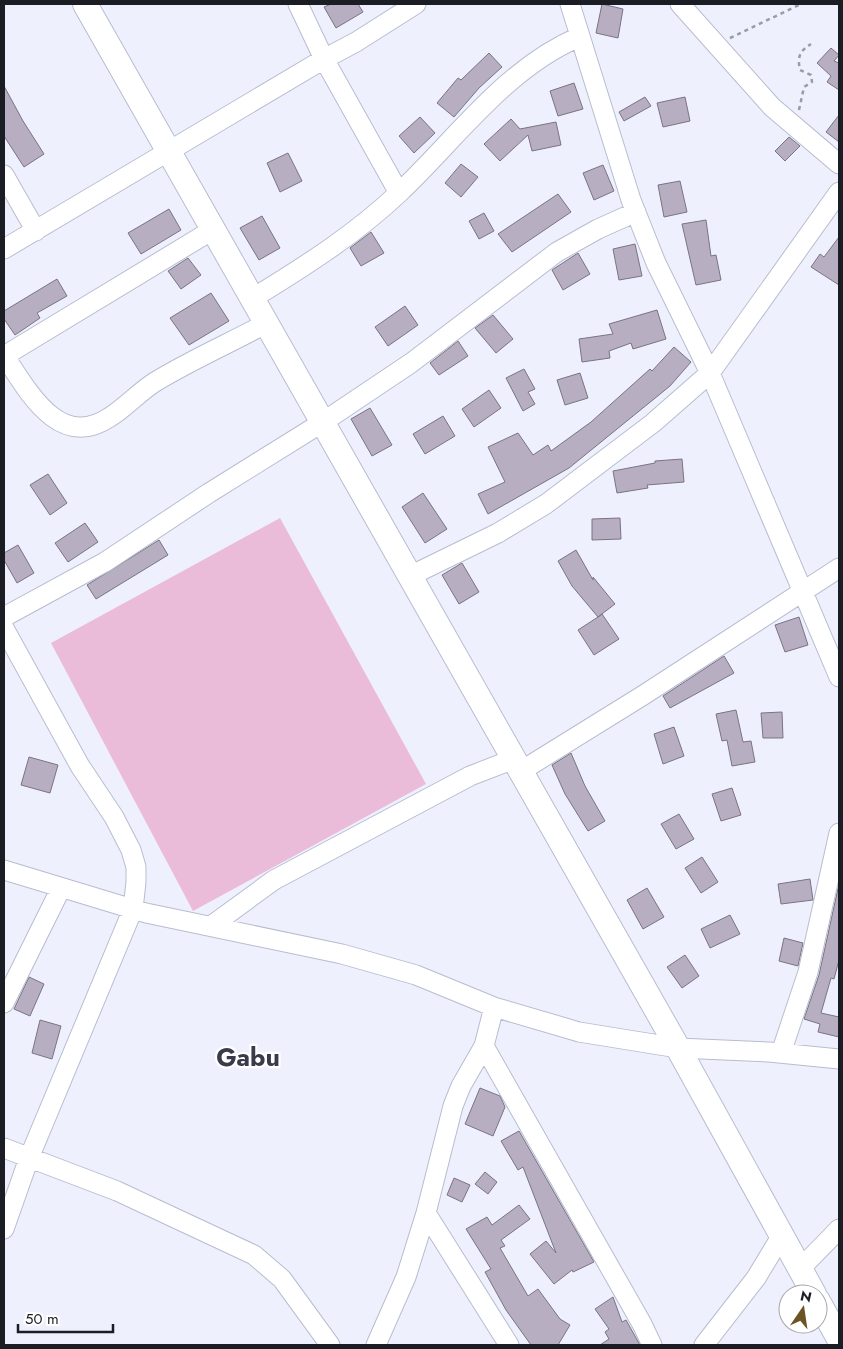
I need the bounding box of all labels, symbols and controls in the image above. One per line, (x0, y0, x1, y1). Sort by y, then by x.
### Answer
district label: Gabu (216, 1039, 280, 1075)
north arrow (778, 1284, 828, 1334)
text: N (798, 1285, 814, 1307)
scale bar (18, 1302, 112, 1334)
text: 50 m (25, 1308, 59, 1330)

